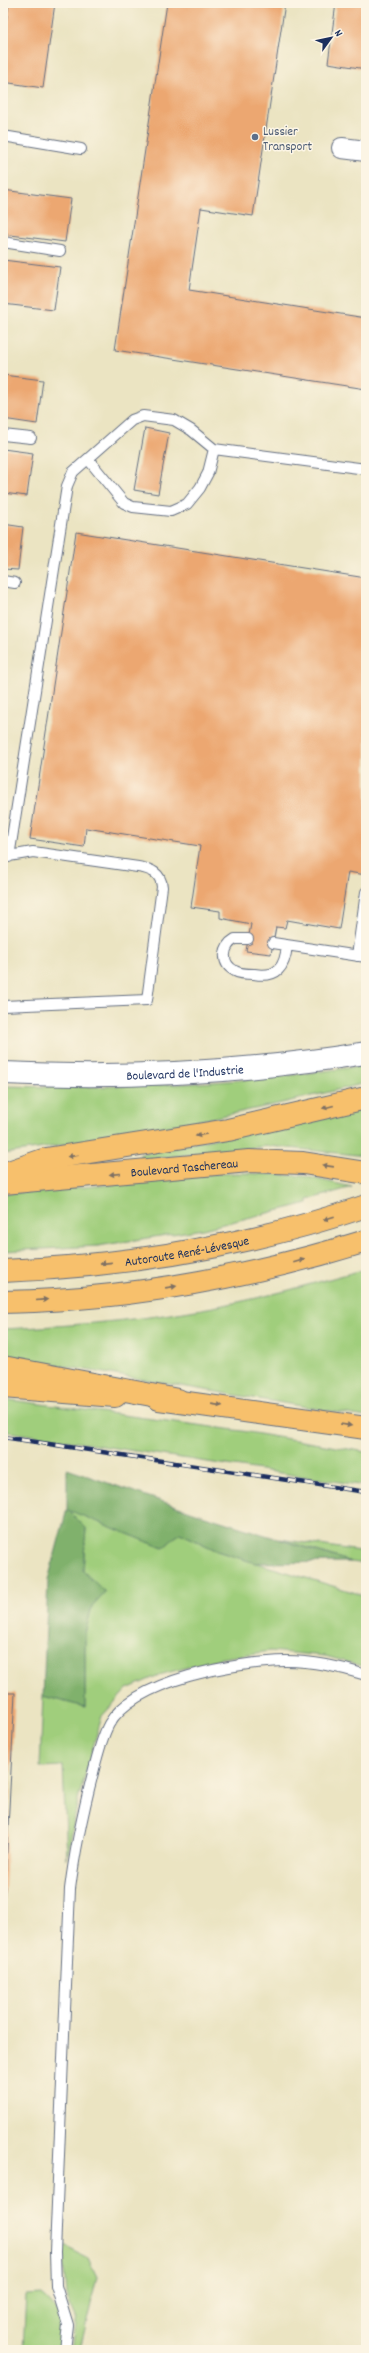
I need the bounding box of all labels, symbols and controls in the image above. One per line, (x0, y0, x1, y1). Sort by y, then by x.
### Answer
north arrow (311, 18, 351, 58)
text: N (330, 27, 346, 41)
place label: Lussier Transport (263, 123, 312, 157)
marker: Lussier Transport (250, 132, 260, 142)
street label: Boulevard de l'Industrie (126, 1061, 245, 1087)
one-way arrow (322, 1104, 334, 1110)
one-way arrow (195, 1132, 207, 1138)
one-way arrow (67, 1153, 79, 1159)
street label: Boulevard Taschereau (130, 1155, 239, 1184)
one-way arrow (322, 1163, 334, 1169)
one-way arrow (109, 1170, 121, 1177)
one-way arrow (323, 1215, 335, 1221)
street label: Autoroute René-Lévesque (124, 1232, 251, 1273)
one-way arrow (293, 1258, 305, 1264)
one-way arrow (100, 1260, 112, 1266)
one-way arrow (165, 1284, 177, 1290)
one-way arrow (36, 1297, 48, 1304)
one-way arrow (211, 1402, 223, 1408)
one-way arrow (340, 1422, 352, 1428)

